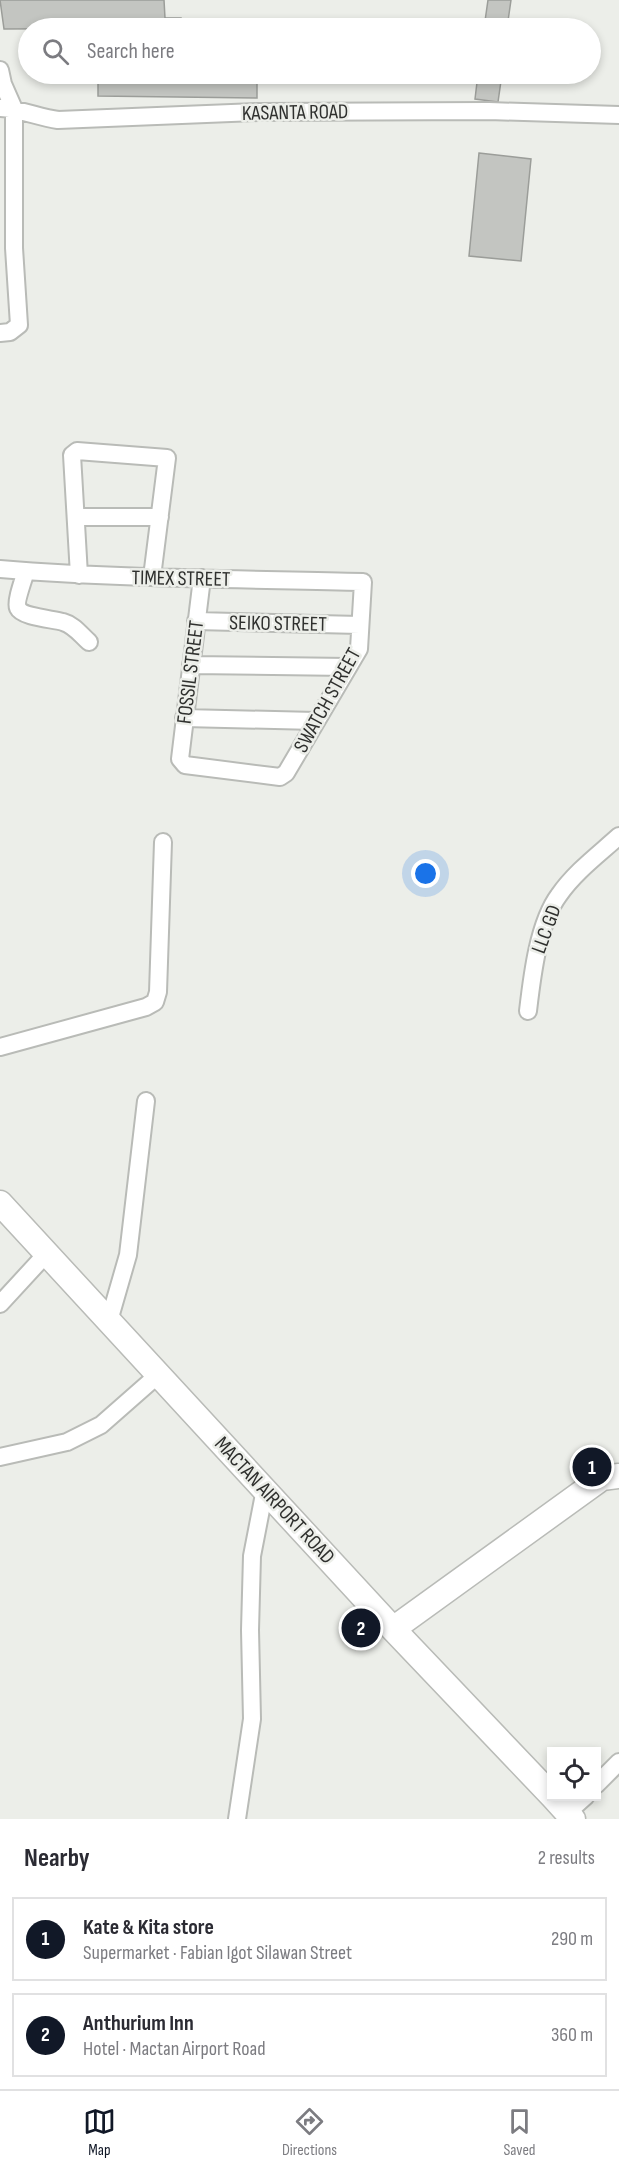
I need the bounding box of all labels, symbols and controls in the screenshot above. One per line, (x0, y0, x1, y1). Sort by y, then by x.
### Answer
search box (18, 18, 601, 84)
icon: search (39, 35, 72, 68)
text: Search here (87, 38, 174, 65)
street label: KASANTA ROAD (242, 99, 348, 126)
street label: TIMEX STREET (131, 565, 231, 592)
street label: SEIKO STREET (229, 610, 328, 637)
street label: FOSSIL STREET (172, 618, 209, 725)
street label: SWATCH STREET (288, 643, 367, 757)
your location (411, 859, 440, 888)
street label: LLC GD (526, 902, 567, 957)
street label: MACTAN AIRPORT ROAD (209, 1432, 340, 1569)
pin: 1 (572, 1444, 612, 1490)
pin: 2 (342, 1606, 380, 1650)
map controls (547, 1747, 601, 1801)
button: locate (547, 1747, 601, 1801)
text: Nearby (24, 1843, 90, 1874)
text: 2 results (538, 1846, 595, 1870)
text: Kate & Kita store (83, 1914, 214, 1941)
text: 1 (42, 1927, 49, 1951)
text: 290 m (551, 1927, 593, 1951)
text: Supermarket · Fabian Igot Silawan Street (83, 1941, 352, 1965)
text: Anthurium Inn (83, 2010, 194, 2037)
text: 2 (41, 2023, 50, 2047)
text: 360 m (551, 2023, 593, 2047)
text: Hotel · Mactan Airport Road (83, 2037, 266, 2061)
tab: Map (83, 2105, 116, 2160)
tab: Directions (282, 2105, 337, 2160)
tab: Saved (503, 2105, 536, 2160)

